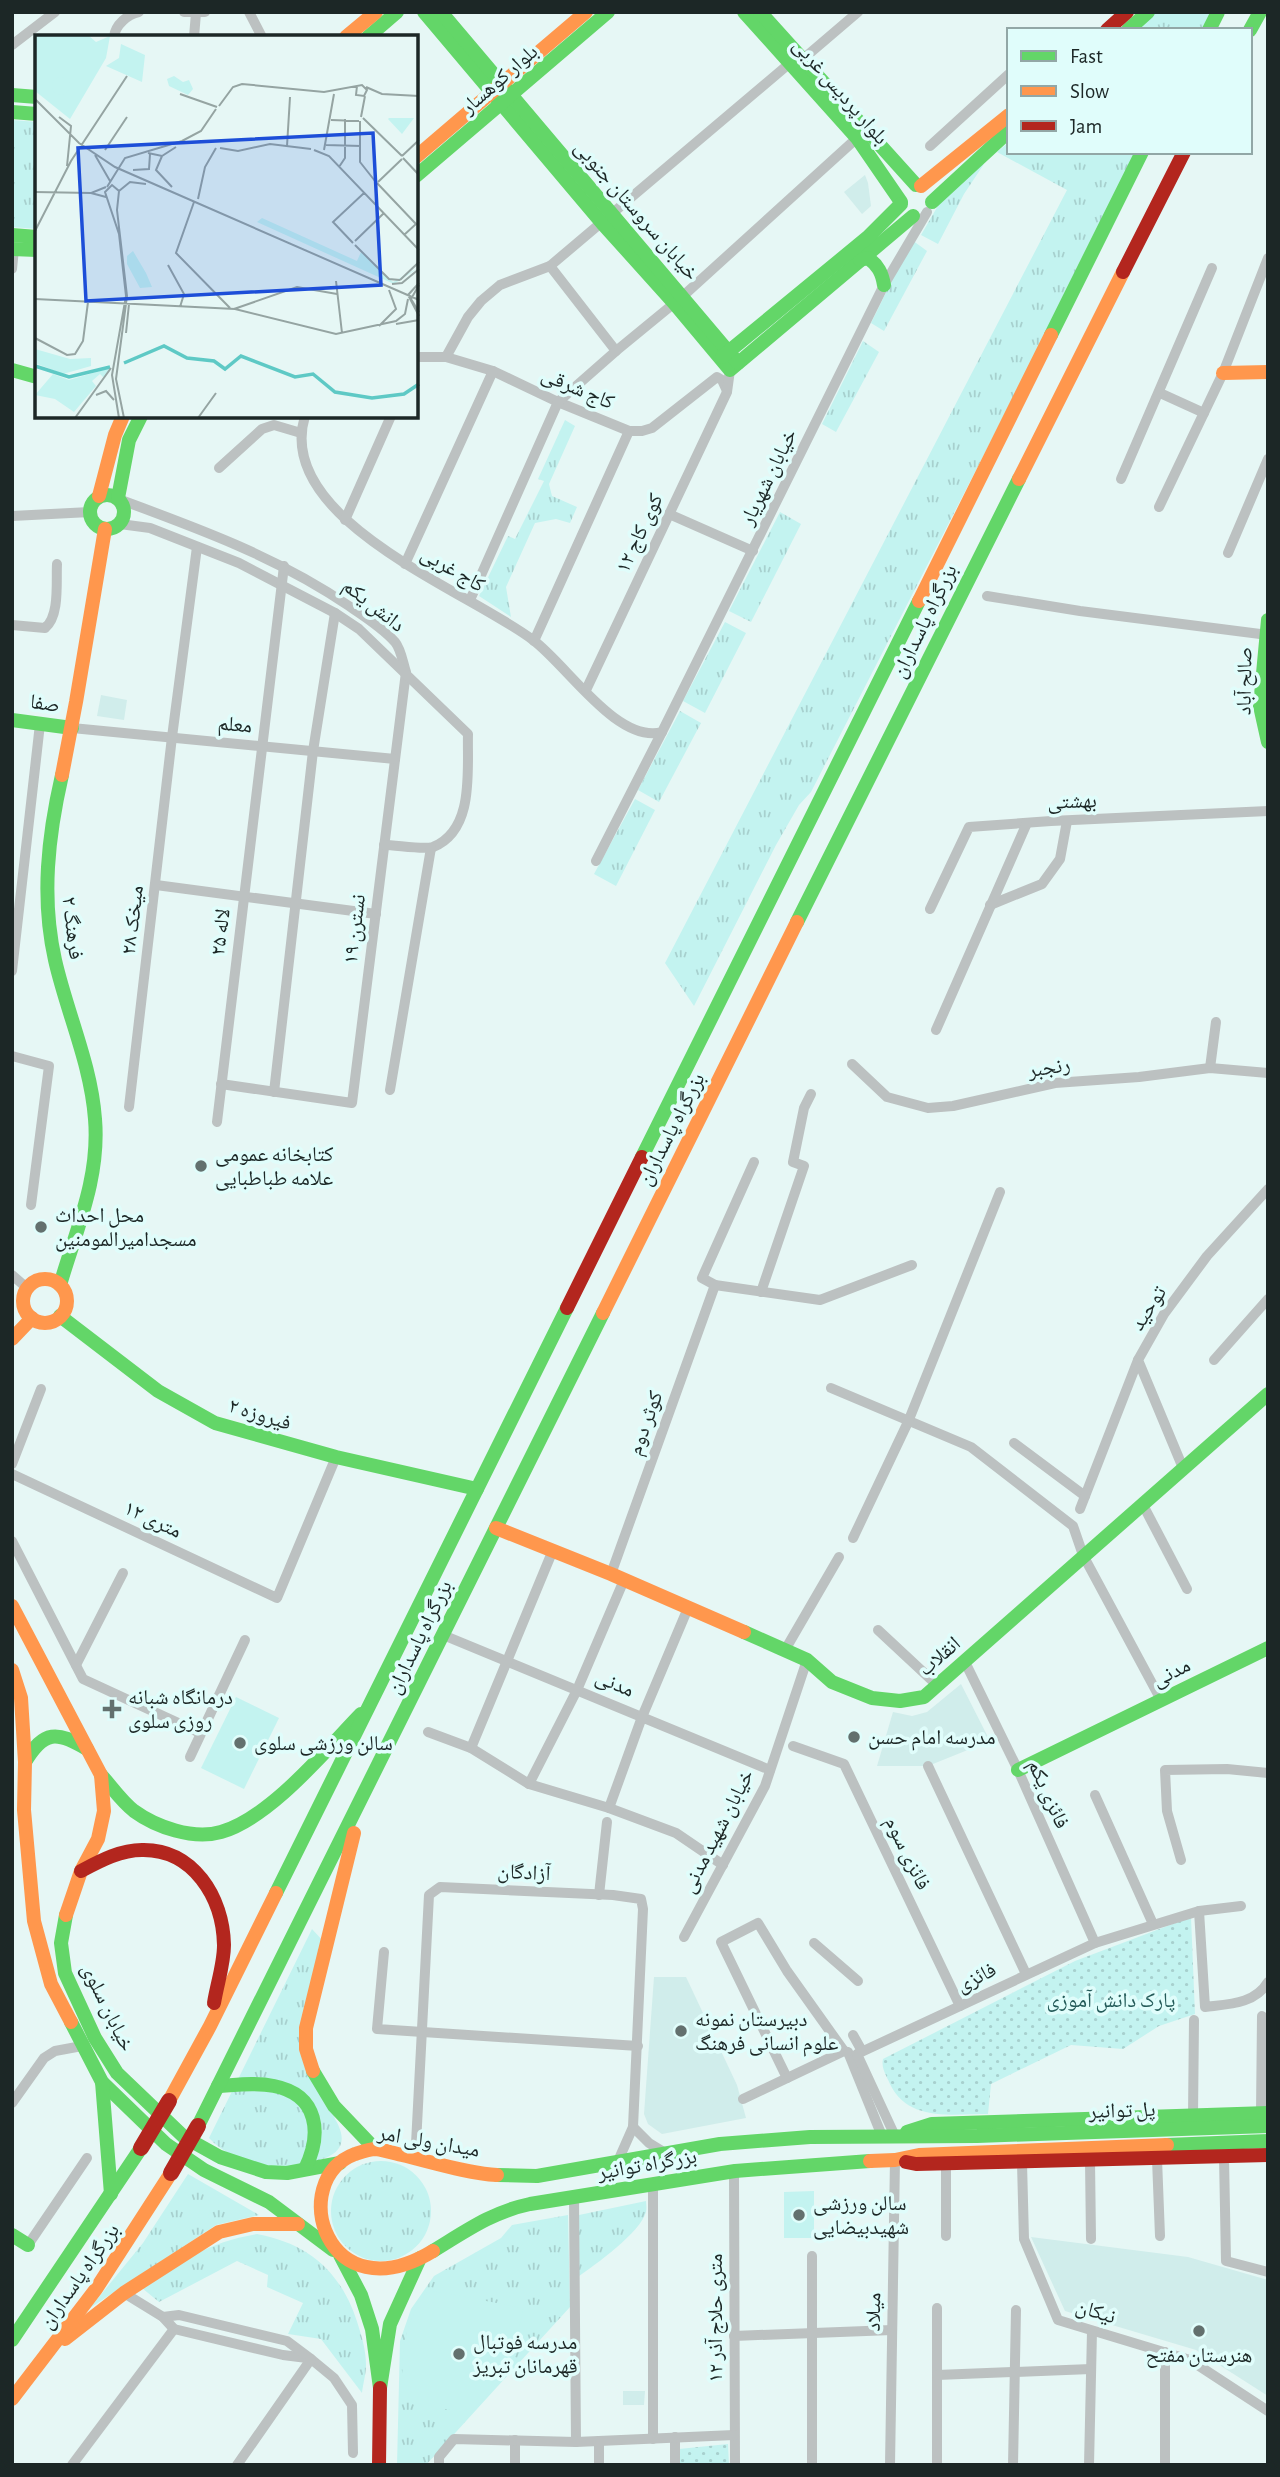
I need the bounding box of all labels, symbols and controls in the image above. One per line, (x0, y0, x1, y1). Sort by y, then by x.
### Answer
legend (1007, 28, 1252, 154)
street label: بلوار پردیس غربی (788, 34, 892, 150)
inset map (35, 35, 418, 418)
street label: بلوار کوهسار (456, 41, 542, 119)
text: Fast (1070, 46, 1103, 67)
text: Slow (1070, 81, 1109, 102)
text: Jam (1070, 116, 1102, 137)
street label: خیابان سروستان جنوبی (569, 137, 703, 285)
street label: کاج شرقی (538, 364, 617, 415)
street label: خیابان شهریار (736, 426, 802, 530)
street label: کوی کاج ۱۲ (612, 490, 669, 577)
street label: کاج غربی (416, 543, 489, 598)
street label: بزرگراه پاسداران (888, 561, 962, 682)
street label: دانش یکم (337, 575, 409, 638)
street label: صالح آباد (1233, 647, 1258, 715)
street label: صفا (29, 691, 61, 716)
street label: معلم (217, 713, 253, 739)
street label: بهشتی (1047, 790, 1097, 815)
street label: میخک ۲۸ (118, 884, 148, 956)
street label: نسترن ۱۹ (340, 893, 370, 965)
street label: فرهنگ ۲ (58, 895, 87, 961)
street label: لاله ۲۵ (207, 907, 234, 957)
street label: رنجبر (1025, 1054, 1072, 1082)
street label: بزرگراه پاسداران (634, 1070, 710, 1189)
place label: کتابخانه عمومی علامه طباطبایی (215, 1144, 334, 1191)
marker: کتابخانه عمومی علامه طباطبایی (193, 1158, 209, 1174)
place label: محل احداث مسجدامیرالمومنین (55, 1205, 197, 1252)
marker: محل احداث مسجدامیرالمومنین (33, 1219, 49, 1235)
street label: توحید (1127, 1282, 1171, 1334)
street label: کوثر دوم (624, 1388, 670, 1459)
street label: فیروزه ٢ (226, 1395, 294, 1434)
street label: ۱۲ متری (120, 1497, 185, 1543)
street label: بزرگراه پاسداران (383, 1577, 457, 1698)
street label: انقلاب (914, 1633, 965, 1681)
street label: مدنی (1149, 1654, 1195, 1692)
street label: مدنی (592, 1666, 637, 1703)
place label: درمانگاه شبانه روزی سلوی (128, 1687, 233, 1733)
marker: درمانگاه شبانه روزی سلوی (102, 1699, 122, 1719)
place label: مدرسه امام حسن (868, 1727, 996, 1751)
marker: مدرسه امام حسن (846, 1729, 862, 1745)
place label: سالن ورزشی سلوی (254, 1733, 393, 1756)
marker: سالن ورزشی سلوی (232, 1735, 248, 1751)
street label: فائزی یکم (1021, 1757, 1073, 1833)
street label: خیابان شهید مدنی (677, 1766, 759, 1897)
street label: فائزی سوم (878, 1813, 934, 1895)
street label: آزادگان (497, 1860, 552, 1885)
street label: فائزی (953, 1959, 1000, 1997)
street label: خیابان سلوی (76, 1960, 138, 2055)
park label: پارک دانش آموزی (1046, 1989, 1176, 2013)
place label: دبیرستان نمونه علوم انسانی فرهنگ (695, 2009, 839, 2057)
marker: دبیرستان نمونه علوم انسانی فرهنگ (673, 2023, 689, 2039)
street label: پل توانیر (1087, 2099, 1156, 2124)
street label: میدان ولى امر (375, 2122, 482, 2163)
street label: بزرگراه توانیر (595, 2145, 698, 2184)
place label: سالن ورزشی شهیدبیضایی (813, 2193, 909, 2240)
marker: سالن ورزشی شهیدبیضایی (791, 2207, 807, 2223)
street label: بزرگراه پاسداران (35, 2220, 124, 2333)
street label: ۱۲ متری حلاج آذر (704, 2253, 728, 2383)
street label: میلاد (863, 2293, 885, 2332)
street label: نیکان (1073, 2296, 1118, 2328)
marker: هنرستان مفتح (1191, 2323, 1207, 2339)
place label: مدرسه فوتبال قهرمانان تبریز (472, 2332, 578, 2378)
place label: هنرستان مفتح (1146, 2345, 1253, 2368)
marker: مدرسه فوتبال قهرمانان تبریز (451, 2346, 467, 2362)

